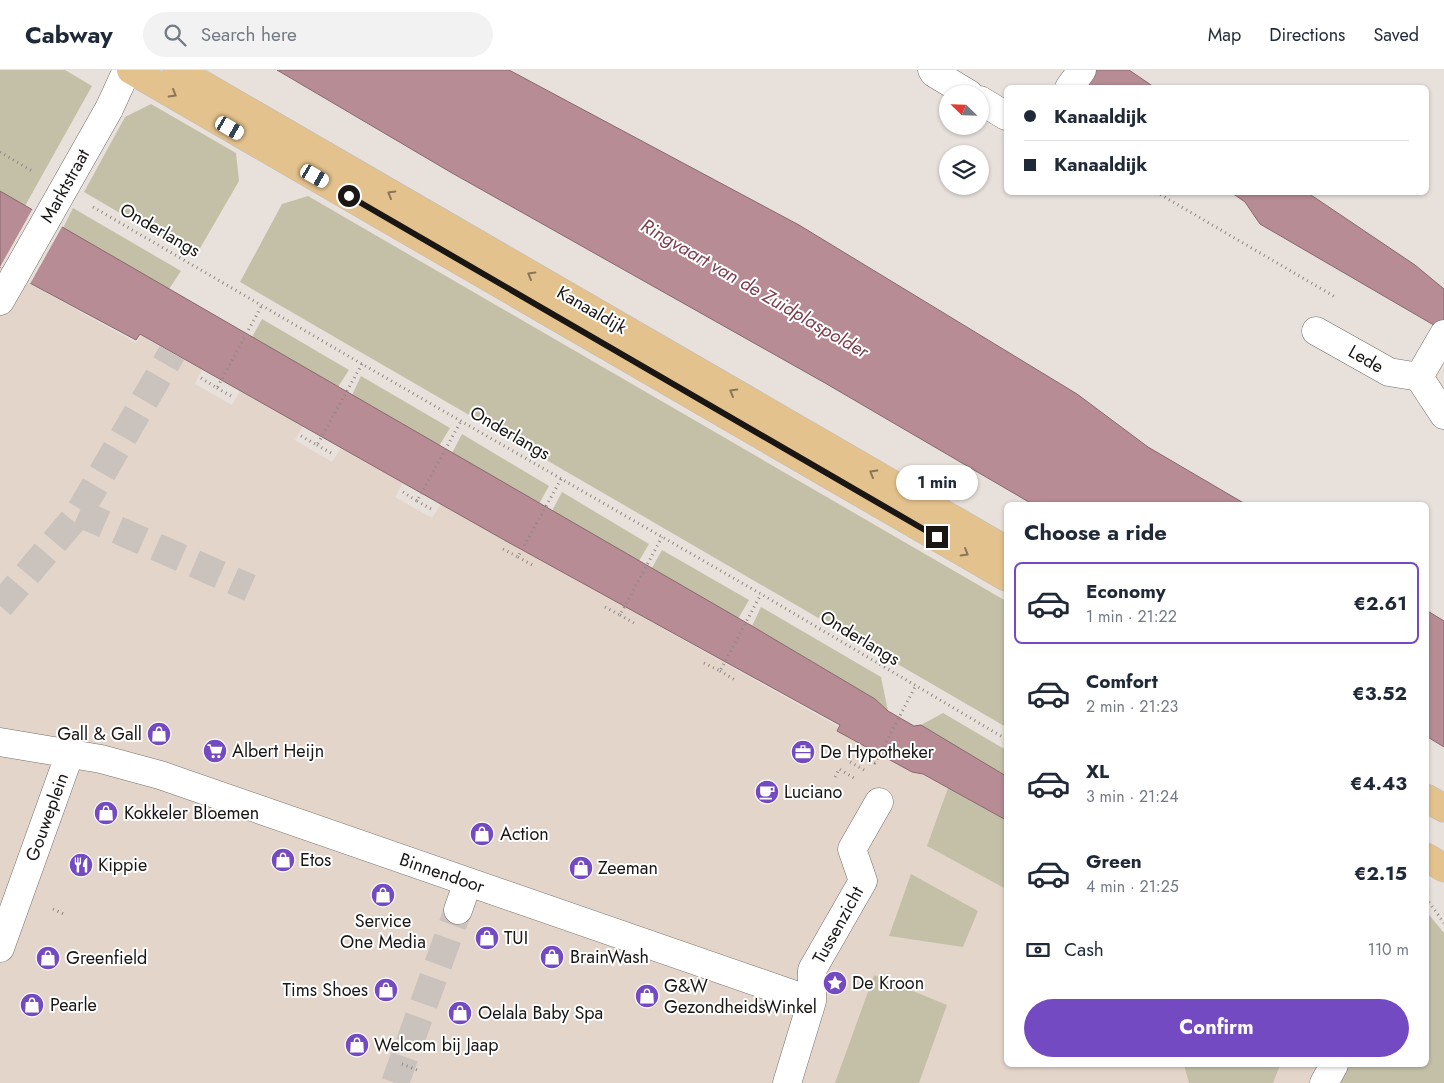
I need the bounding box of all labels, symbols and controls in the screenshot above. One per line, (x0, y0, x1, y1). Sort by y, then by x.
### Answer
search box (143, 12, 493, 57)
text: Cabway (25, 17, 113, 52)
icon: search (161, 21, 189, 49)
text: Search here (201, 21, 297, 48)
text: Map (1208, 22, 1241, 48)
text: Directions (1269, 22, 1345, 48)
text: Saved (1373, 22, 1419, 48)
north arrow (939, 85, 989, 135)
map controls (939, 85, 989, 195)
one-way arrow (167, 88, 176, 98)
text: Kanaaldijk (1054, 103, 1147, 130)
car (213, 114, 246, 142)
street label: Marktstraat (34, 144, 96, 228)
button: layers (939, 145, 989, 195)
text: Kanaaldijk (1054, 151, 1147, 178)
car (298, 162, 331, 190)
route start (338, 185, 360, 207)
one-way arrow (387, 190, 396, 200)
street label: Onderlangs (115, 196, 205, 264)
water label: Ringvaart van de Zuidplaspolder (636, 212, 875, 366)
one-way arrow (528, 271, 537, 281)
street label: Kanaaldijk (552, 279, 632, 341)
street label: Lede (1344, 339, 1388, 379)
one-way arrow (729, 388, 738, 398)
street label: Onderlangs (465, 399, 555, 467)
callout: 1 min (896, 464, 978, 500)
one-way arrow (870, 470, 879, 480)
text: 1 min (917, 471, 957, 494)
text: Choose a ride (1024, 516, 1167, 548)
route end (926, 526, 948, 548)
one-way arrow (959, 547, 968, 557)
text: Economy (1086, 578, 1166, 605)
icon: car (1026, 581, 1071, 626)
text: €2.61 (1354, 590, 1407, 617)
street label: Onderlangs (815, 604, 905, 672)
text: 1 min · 21:22 (1086, 605, 1177, 628)
text: Comfort (1086, 668, 1158, 695)
icon: car (1026, 671, 1071, 716)
text: €3.52 (1352, 680, 1407, 707)
text: 2 min · 21:23 (1086, 695, 1178, 718)
place label: Gall & Gall (57, 721, 142, 747)
shop icon: Gall & Gall (146, 721, 172, 747)
supermarket icon: Albert Heijn (202, 738, 228, 764)
place label: Albert Heijn (232, 738, 324, 764)
office icon: De Hypotheker (790, 739, 816, 765)
place label: De Hypotheker (820, 739, 935, 765)
text: XL (1086, 758, 1109, 785)
icon: car (1026, 761, 1071, 806)
street label: Gouweplein (19, 769, 75, 865)
text: €4.43 (1350, 770, 1407, 797)
cafe icon: Luciano (754, 779, 780, 805)
place label: Luciano (784, 779, 843, 805)
text: 3 min · 21:24 (1086, 785, 1179, 808)
shop icon: Kokkeler Bloemen (93, 800, 119, 826)
place label: Kokkeler Bloemen (124, 800, 259, 826)
shop icon: Action (469, 821, 495, 847)
place label: Action (500, 821, 549, 847)
street label: Binnendoor (396, 846, 489, 900)
shop icon: Etos (270, 847, 296, 873)
place label: Etos (300, 847, 331, 873)
text: Green (1086, 848, 1142, 875)
icon: car (1026, 851, 1071, 896)
restaurant icon: Kippie (68, 852, 94, 878)
place label: Kippie (98, 852, 147, 878)
shop icon: Zeeman (568, 855, 594, 881)
place label: Zeeman (598, 855, 658, 881)
text: €2.15 (1354, 860, 1407, 887)
text: 4 min · 21:25 (1086, 875, 1179, 898)
street label: Tussenzicht (806, 881, 870, 968)
shop icon: Service One Media (370, 882, 396, 908)
place label: Service One Media (340, 908, 426, 955)
shop icon: TUI (474, 925, 500, 951)
place label: TUI (504, 925, 528, 951)
icon: cash (1024, 936, 1052, 964)
text: Cash (1064, 936, 1104, 963)
text: 110 m (1368, 938, 1409, 961)
shop icon: BrainWash (539, 944, 565, 970)
place label: BrainWash (570, 944, 649, 970)
shop icon: Greenfield (35, 945, 61, 971)
place label: Greenfield (66, 945, 147, 971)
place icon: De Kroon (822, 970, 848, 996)
place label: De Kroon (852, 970, 924, 996)
place label: G&W GezondheidsWinkel (664, 973, 817, 1020)
place label: Tims Shoes (283, 977, 368, 1003)
shop icon: Tims Shoes (373, 977, 399, 1003)
shop icon: G&W GezondheidsWinkel (634, 983, 660, 1009)
shop icon: Pearle (19, 992, 45, 1018)
place label: Pearle (50, 992, 97, 1018)
button: Confirm (1024, 999, 1409, 1057)
shop icon: Oelala Baby Spa (447, 1000, 473, 1026)
place label: Oelala Baby Spa (478, 1000, 603, 1026)
shop icon: Welcom bij Jaap (344, 1032, 370, 1058)
place label: Welcom bij Jaap (374, 1032, 498, 1058)

